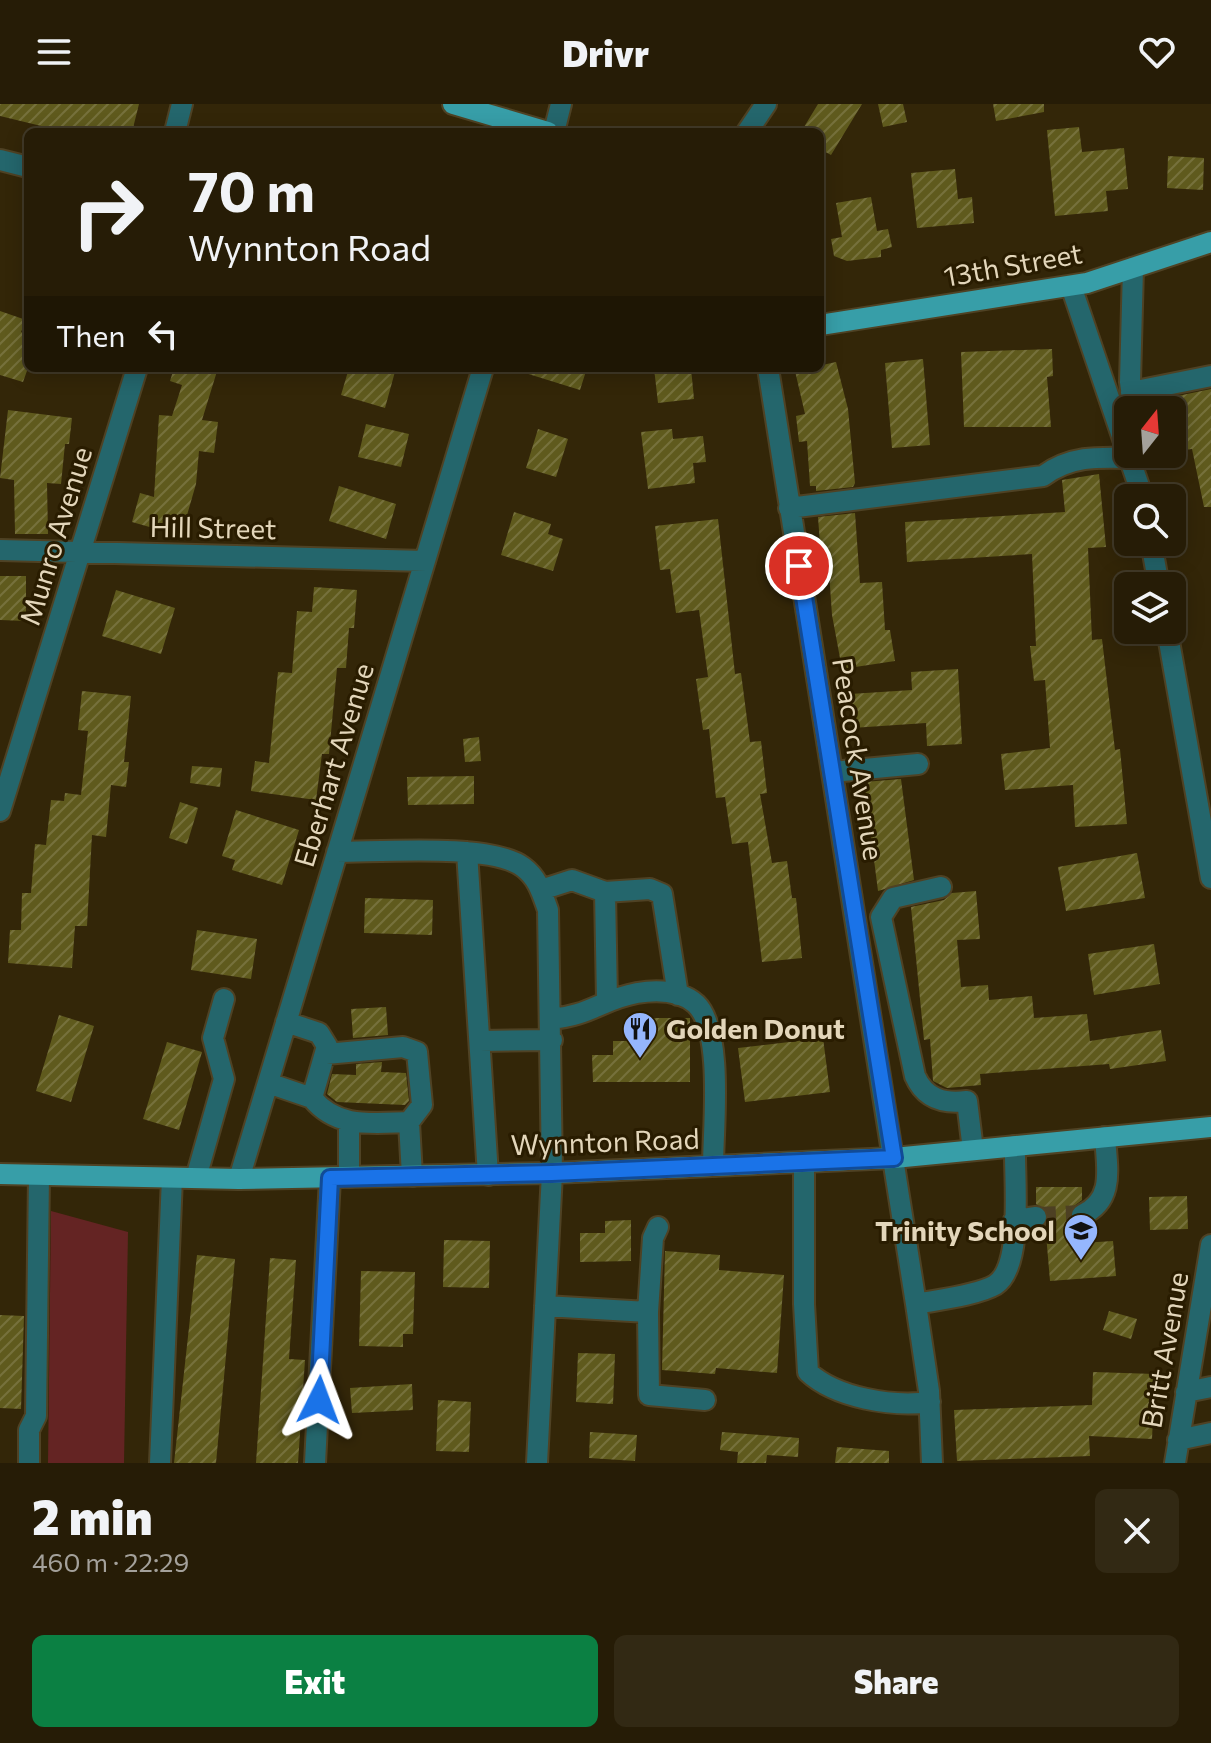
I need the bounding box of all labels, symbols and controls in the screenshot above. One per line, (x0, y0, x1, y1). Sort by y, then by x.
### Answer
icon: menu (32, 30, 76, 74)
text: Drivr (562, 30, 649, 74)
icon: heart (1135, 30, 1179, 74)
text: 70 m (188, 155, 315, 224)
icon: right (56, 160, 160, 264)
text: Wynnton Road (188, 224, 431, 268)
street label: 13th Street (941, 235, 1085, 293)
icon: left (141, 312, 185, 356)
text: Then (56, 316, 125, 353)
north arrow (1114, 396, 1186, 468)
map controls (1114, 396, 1186, 644)
street label: Munro Avenue (12, 442, 98, 629)
button: search (1114, 484, 1186, 556)
street label: Hill Street (149, 509, 277, 545)
pin (765, 532, 833, 600)
icon: arrive (777, 544, 821, 588)
button: layers (1114, 572, 1186, 644)
street label: Peacock Avenue (826, 655, 892, 863)
street label: Eberhart Avenue (286, 659, 380, 871)
restaurant icon: Golden Donut (621, 1010, 659, 1060)
place label: Golden Donut (666, 1011, 845, 1045)
street label: Wynnton Road (510, 1121, 700, 1161)
school or university icon: Trinity School (1062, 1212, 1100, 1262)
place label: Trinity School (875, 1213, 1055, 1247)
street label: Britt Avenue (1134, 1269, 1194, 1431)
position arrow (277, 1358, 361, 1442)
text: 2 min (32, 1486, 153, 1545)
button: close (1095, 1489, 1179, 1573)
text: 460 m · 22:29 (32, 1546, 189, 1577)
button: Exit (32, 1635, 598, 1727)
button: Share (614, 1635, 1179, 1727)

